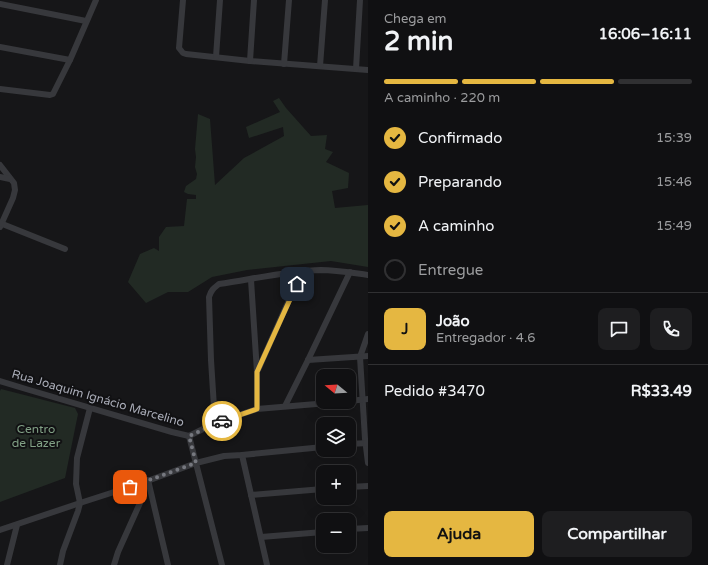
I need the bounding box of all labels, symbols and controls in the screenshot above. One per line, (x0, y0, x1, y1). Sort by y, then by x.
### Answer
text: Chega em (384, 11, 447, 27)
text: 16:06–16:11 (599, 25, 692, 43)
text: 2 min (384, 26, 453, 57)
text: A caminho · 220 m (384, 90, 500, 106)
icon: check (384, 127, 406, 149)
text: Confirmado (418, 129, 502, 147)
text: 15:39 (656, 130, 692, 146)
icon: check (384, 171, 406, 193)
text: Preparando (418, 173, 502, 191)
text: 15:46 (656, 174, 692, 190)
icon: check (384, 215, 406, 237)
text: A caminho (418, 217, 494, 235)
text: 15:49 (656, 218, 692, 234)
text: Entregue (418, 261, 483, 279)
pin (280, 267, 314, 301)
icon: home (286, 273, 308, 295)
button: chat (598, 308, 640, 350)
button: phone (650, 308, 692, 350)
text: João (436, 312, 470, 330)
text: J (402, 320, 409, 338)
text: Entregador · 4.6 (436, 330, 536, 346)
street label: Rua Joaquim Ignácio Marcelino (10, 367, 186, 429)
north arrow (316, 369, 356, 409)
map controls (316, 369, 356, 553)
text: Pedido #3470 (384, 382, 485, 400)
text: R$33.49 (631, 382, 692, 400)
courier (202, 401, 242, 441)
icon: car (211, 410, 233, 432)
button: layers (316, 417, 356, 457)
park label: Centro de Lazer (12, 422, 61, 450)
button: + (316, 465, 356, 505)
pin (113, 470, 147, 504)
icon: bag (119, 476, 141, 498)
button: Ajuda (384, 511, 534, 557)
button: Compartilhar (542, 511, 692, 557)
button: − (316, 513, 356, 553)

